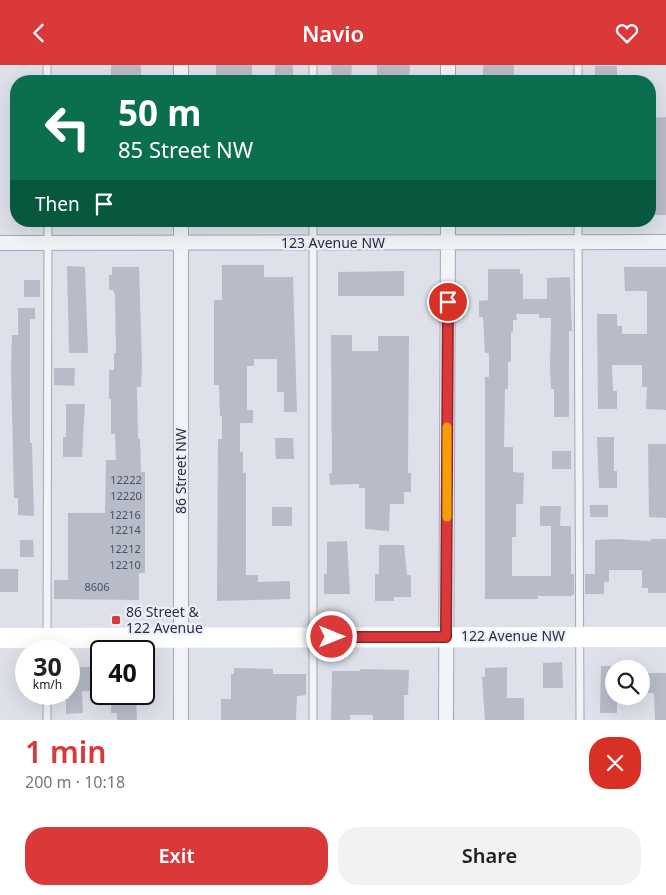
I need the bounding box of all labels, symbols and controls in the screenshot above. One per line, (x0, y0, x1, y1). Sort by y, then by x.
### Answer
text: Navio (302, 18, 364, 48)
icon: back (25, 19, 53, 47)
icon: heart (613, 19, 641, 47)
text: 50 m (118, 89, 201, 136)
icon: left (35, 95, 100, 160)
text: 85 Street NW (118, 134, 253, 164)
icon: arrive (90, 190, 118, 218)
text: Then (35, 191, 80, 217)
street label: 123 Avenue NW (281, 233, 385, 252)
pin (427, 281, 469, 323)
icon: arrive (434, 288, 462, 316)
street label: 86 Street NW (171, 428, 190, 514)
house number: 12222 (110, 472, 142, 487)
house number: 12220 (110, 488, 142, 503)
house number: 12216 (109, 507, 141, 522)
house number: 12214 (109, 522, 141, 537)
house number: 12212 (109, 541, 141, 556)
house number: 12210 (109, 557, 141, 572)
house number: 8606 (84, 579, 110, 594)
place label: 86 Street & 122 Avenue (126, 602, 203, 637)
position arrow (305, 610, 357, 662)
marker: 86 Street & 122 Avenue (110, 614, 122, 626)
street label: 122 Avenue NW (461, 626, 565, 645)
speed limit sign: 40 (90, 640, 155, 705)
text: 30 (33, 649, 62, 683)
map controls (605, 660, 650, 705)
button: search (605, 660, 650, 705)
text: km/h (33, 676, 62, 693)
text: 1 min (25, 731, 106, 772)
button: close (589, 737, 641, 789)
text: 200 m · 10:18 (25, 771, 125, 793)
button: Exit (25, 827, 328, 885)
button: Share (338, 827, 641, 885)

